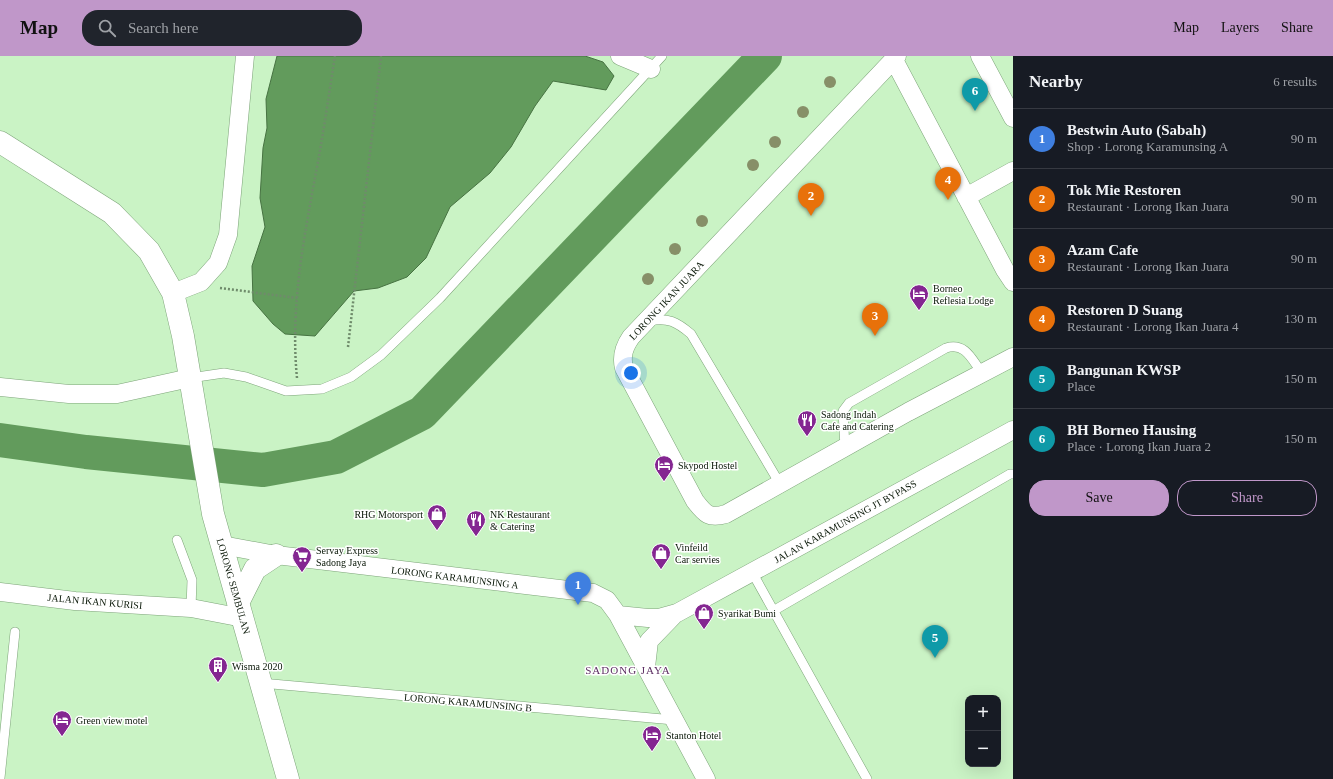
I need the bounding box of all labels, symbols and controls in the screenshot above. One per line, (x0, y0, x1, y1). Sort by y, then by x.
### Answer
search box (82, 10, 362, 46)
text: Map (20, 17, 58, 38)
icon: search (96, 17, 118, 39)
text: Search here (128, 20, 198, 36)
text: Map (1173, 20, 1199, 35)
text: Layers (1221, 20, 1259, 35)
text: Share (1281, 20, 1313, 35)
text: Nearby (1029, 72, 1083, 91)
text: 6 results (1273, 74, 1317, 89)
pin: 6 (962, 78, 988, 111)
text: Bestwin Auto (Sabah) (1067, 122, 1206, 138)
text: 1 (1039, 131, 1045, 146)
text: 90 m (1291, 131, 1317, 146)
text: Shop · Lorong Karamunsing A (1067, 139, 1228, 154)
pin: 4 (935, 167, 961, 200)
text: Tok Mie Restoren (1067, 182, 1181, 198)
pin: 2 (798, 183, 824, 216)
text: 2 (1039, 191, 1045, 206)
text: 90 m (1291, 191, 1317, 206)
text: Restaurant · Lorong Ikan Juara (1067, 199, 1229, 214)
text: Azam Cafe (1067, 242, 1138, 258)
text: 3 (1039, 251, 1045, 266)
text: 90 m (1291, 251, 1317, 266)
street label: LORONG IKAN JUARA (627, 258, 706, 342)
text: Restaurant · Lorong Ikan Juara (1067, 259, 1229, 274)
hotel icon: Borneo Reflesia Lodge (908, 283, 930, 311)
place label: Borneo Reflesia Lodge (933, 283, 994, 306)
text: Restoren D Suang (1067, 302, 1183, 318)
pin: 3 (862, 303, 888, 336)
text: 4 (1039, 311, 1045, 326)
text: 130 m (1284, 311, 1317, 326)
text: Restaurant · Lorong Ikan Juara 4 (1067, 319, 1238, 334)
text: Bangunan KWSP (1067, 362, 1181, 378)
your location (621, 363, 641, 383)
text: 5 (1039, 371, 1045, 386)
text: 150 m (1284, 371, 1317, 386)
text: Place (1067, 379, 1095, 394)
restaurant icon: Sadong Indah Cafe and Catering (796, 409, 818, 437)
place label: Sadong Indah Cafe and Catering (821, 409, 894, 432)
text: BH Borneo Hausing (1067, 422, 1196, 438)
text: 6 (1039, 431, 1045, 446)
text: 150 m (1284, 431, 1317, 446)
text: Place · Lorong Ikan Juara 2 (1067, 439, 1211, 454)
hotel icon: Skypod Hostel (653, 454, 675, 482)
place label: Skypod Hostel (678, 460, 737, 471)
street label: JALAN KARAMUNSING JT BYPASS (772, 478, 918, 565)
button: Save (1029, 480, 1169, 516)
button: Share (1177, 480, 1317, 516)
shop icon: RHG Motorsport (426, 503, 448, 531)
place label: RHG Motorsport (354, 509, 423, 520)
restaurant icon: NK Restaurant & Catering (465, 509, 487, 537)
place label: NK Restaurant & Catering (490, 509, 550, 532)
street label: LORONG SEMBULAN (215, 537, 252, 635)
shop icon: Vinfeild Car servies (650, 542, 672, 570)
place label: Vinfeild Car servies (675, 542, 720, 565)
supermarket icon: Servay Express Sadong Jaya (291, 545, 313, 573)
place label: Servay Express Sadong Jaya (316, 545, 378, 568)
street label: LORONG KARAMUNSING A (391, 564, 520, 591)
pin: 1 (565, 572, 591, 605)
street label: JALAN IKAN KURISI (47, 592, 143, 611)
shop icon: Syarikat Bumi (693, 602, 715, 630)
place label: Syarikat Bumi (718, 608, 776, 619)
pin: 5 (922, 625, 948, 658)
building icon: Wisma 2020 (207, 655, 229, 683)
place label: Wisma 2020 (232, 661, 282, 672)
district label: SADONG JAYA (585, 664, 671, 676)
street label: LORONG KARAMUNSING B (404, 691, 533, 714)
map controls (965, 695, 1001, 767)
button: + (965, 695, 1001, 731)
hotel icon: Green view motel (51, 709, 73, 737)
place label: Green view motel (76, 715, 148, 726)
hotel icon: Stanton Hotel (641, 724, 663, 752)
place label: Stanton Hotel (666, 730, 721, 741)
button: − (965, 731, 1001, 767)

